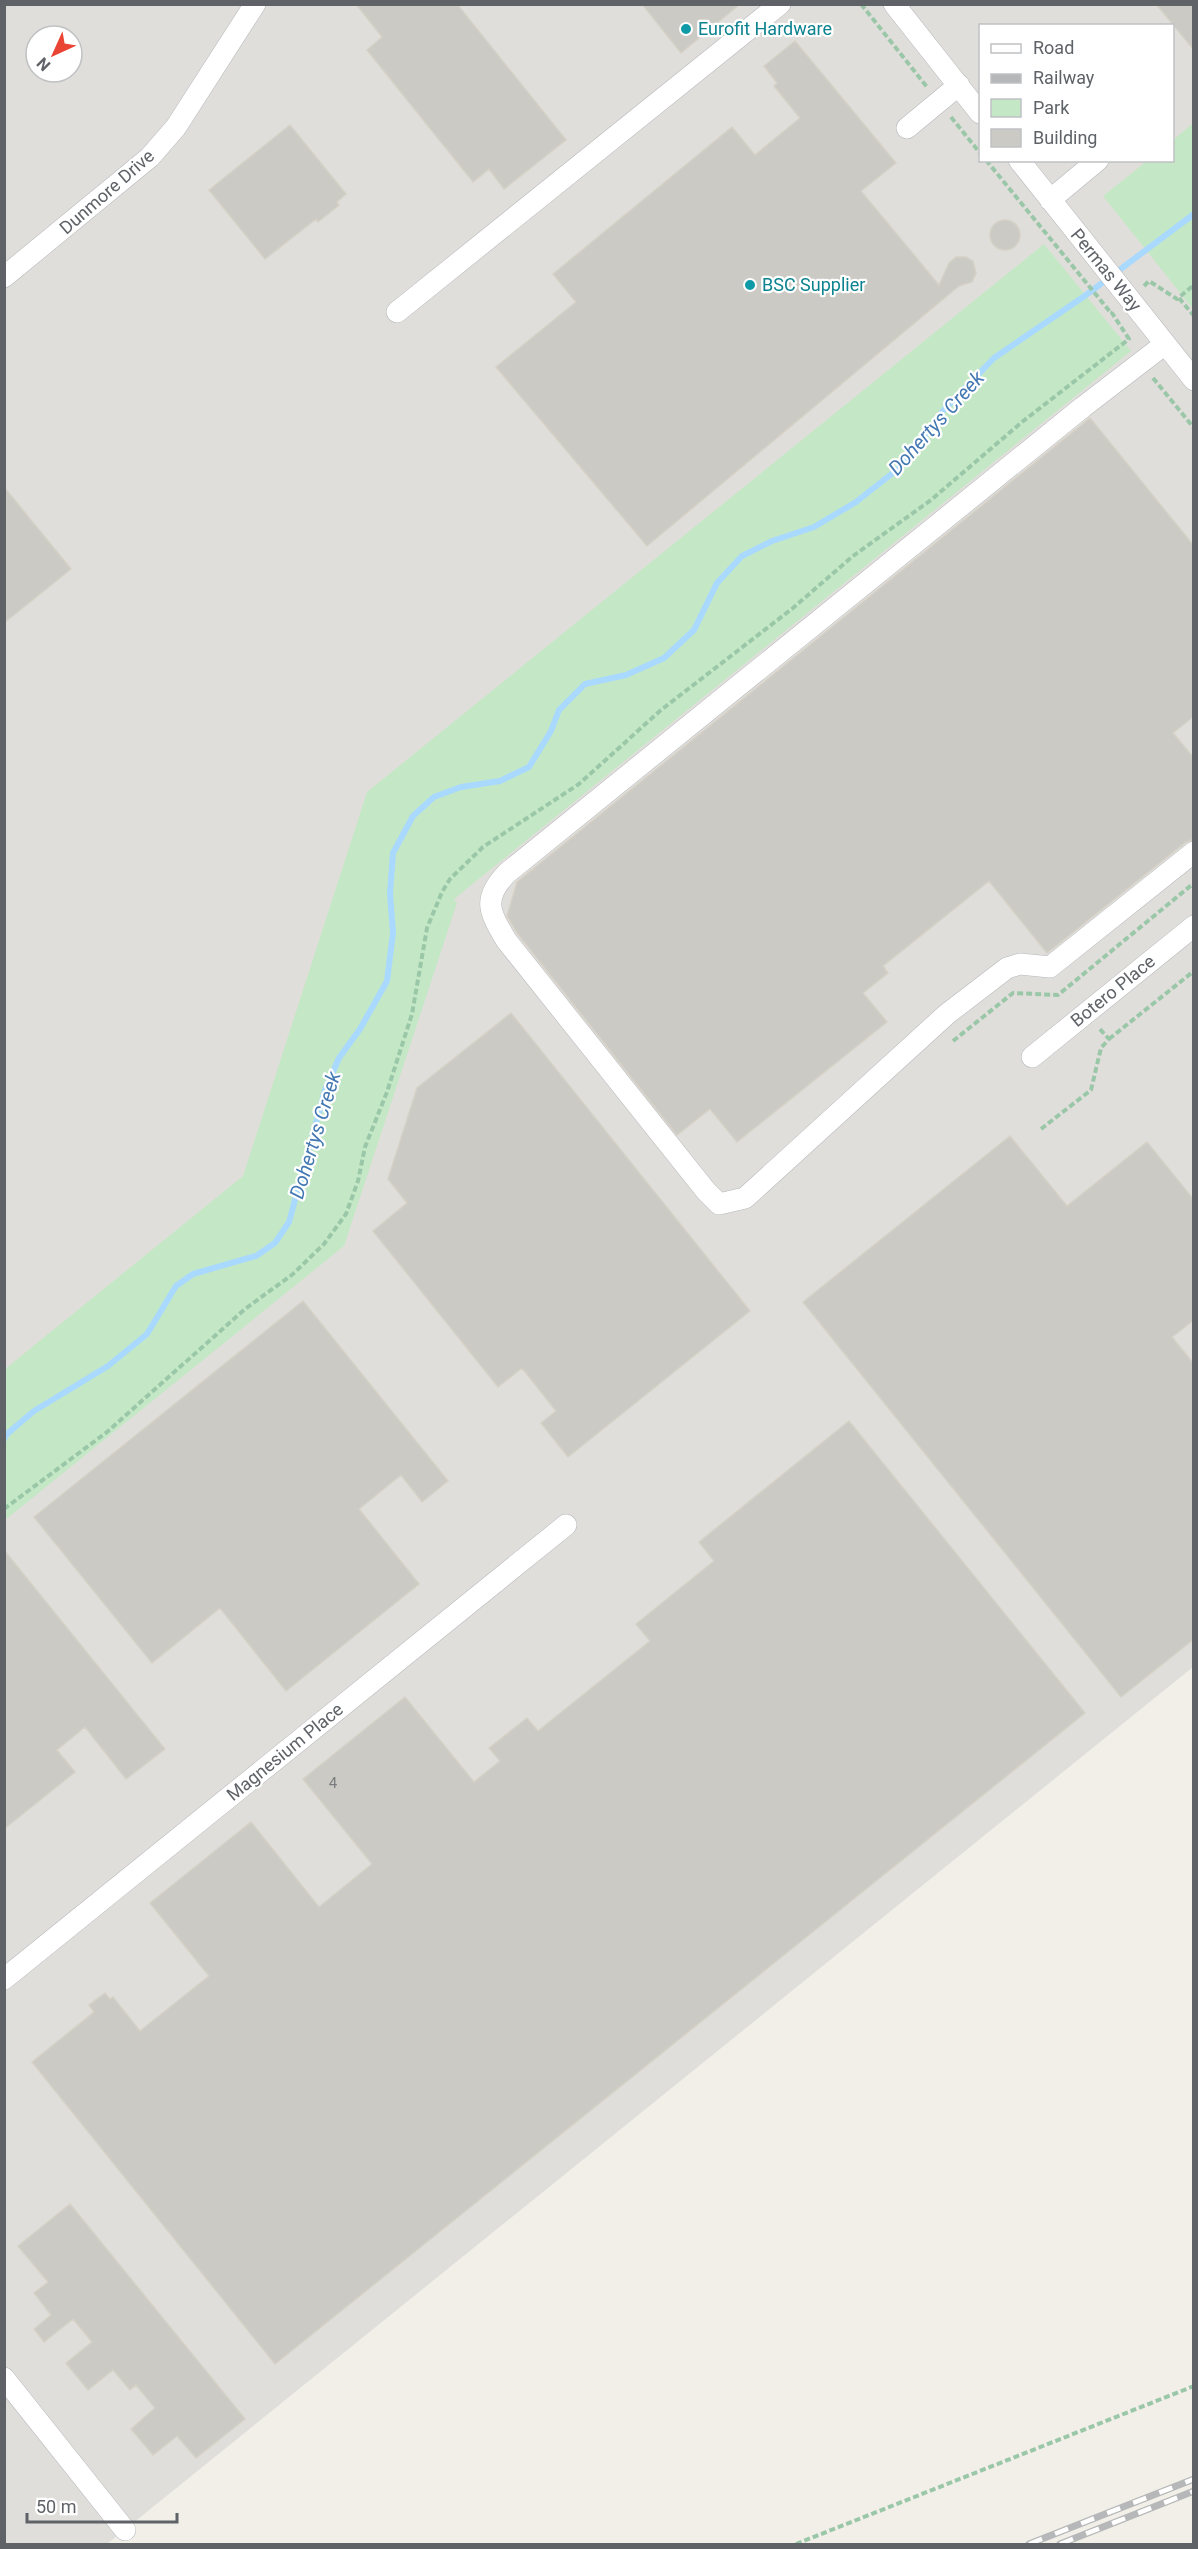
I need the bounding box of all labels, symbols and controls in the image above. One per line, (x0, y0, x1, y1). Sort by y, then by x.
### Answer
place label: Eurofit Hardware (698, 18, 832, 39)
marker: Eurofit Hardware (679, 22, 693, 36)
north arrow (24, 24, 84, 84)
legend (979, 24, 1174, 162)
text: Road (1033, 37, 1074, 58)
text: N (33, 54, 54, 75)
text: Railway (1033, 67, 1095, 88)
text: Park (1033, 97, 1070, 118)
text: Building (1033, 127, 1097, 148)
street label: Dunmore Drive (55, 145, 158, 238)
street label: Permas Way (1067, 224, 1146, 316)
place label: BSC Supplier (762, 274, 865, 295)
marker: BSC Supplier (743, 278, 757, 292)
water label: Dohertys Creek (883, 365, 990, 480)
street label: Botero Place (1066, 950, 1159, 1031)
water label: Dohertys Creek (284, 1067, 346, 1201)
street label: Magnesium Place (222, 1698, 347, 1805)
house number: 4 (329, 1774, 338, 1792)
scale bar (27, 2486, 177, 2524)
text: 50 m (36, 2496, 76, 2517)

